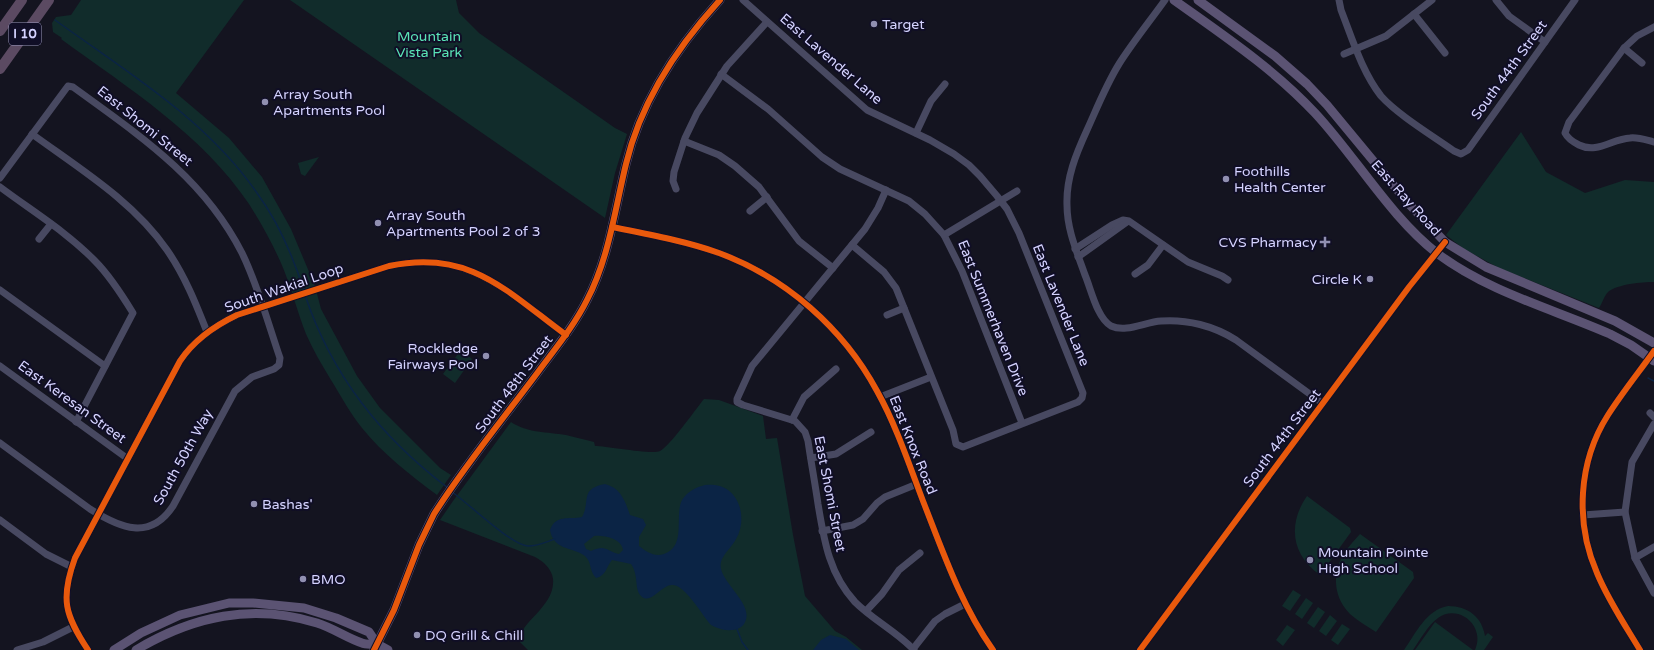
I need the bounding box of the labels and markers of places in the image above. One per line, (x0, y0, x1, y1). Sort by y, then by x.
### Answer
place label: Target (882, 16, 925, 33)
marker: Target (869, 19, 879, 29)
place label: Array South Apartments Pool (273, 86, 385, 119)
marker: Array South Apartments Pool (260, 97, 270, 107)
place label: Foothills Health Center (1234, 163, 1326, 196)
marker: Foothills Health Center (1221, 174, 1231, 184)
place label: Array South Apartments Pool 2 of 3 (386, 207, 541, 240)
marker: Array South Apartments Pool 2 of 3 (373, 218, 383, 228)
place label: CVS Pharmacy (1219, 234, 1317, 251)
marker: CVS Pharmacy (1320, 237, 1330, 247)
place label: Circle K (1312, 271, 1362, 288)
marker: Circle K (1365, 274, 1375, 284)
place label: Rockledge Fairways Pool (387, 340, 478, 373)
marker: Rockledge Fairways Pool (481, 351, 491, 361)
place label: Bashas' (262, 496, 313, 513)
marker: Bashas' (249, 499, 259, 509)
place label: Mountain Pointe High School (1318, 544, 1428, 577)
marker: Mountain Pointe High School (1305, 555, 1315, 565)
place label: BMO (311, 571, 346, 588)
marker: BMO (298, 574, 308, 584)
place label: DQ Grill & Chill (425, 627, 523, 644)
marker: DQ Grill & Chill (412, 630, 422, 640)

